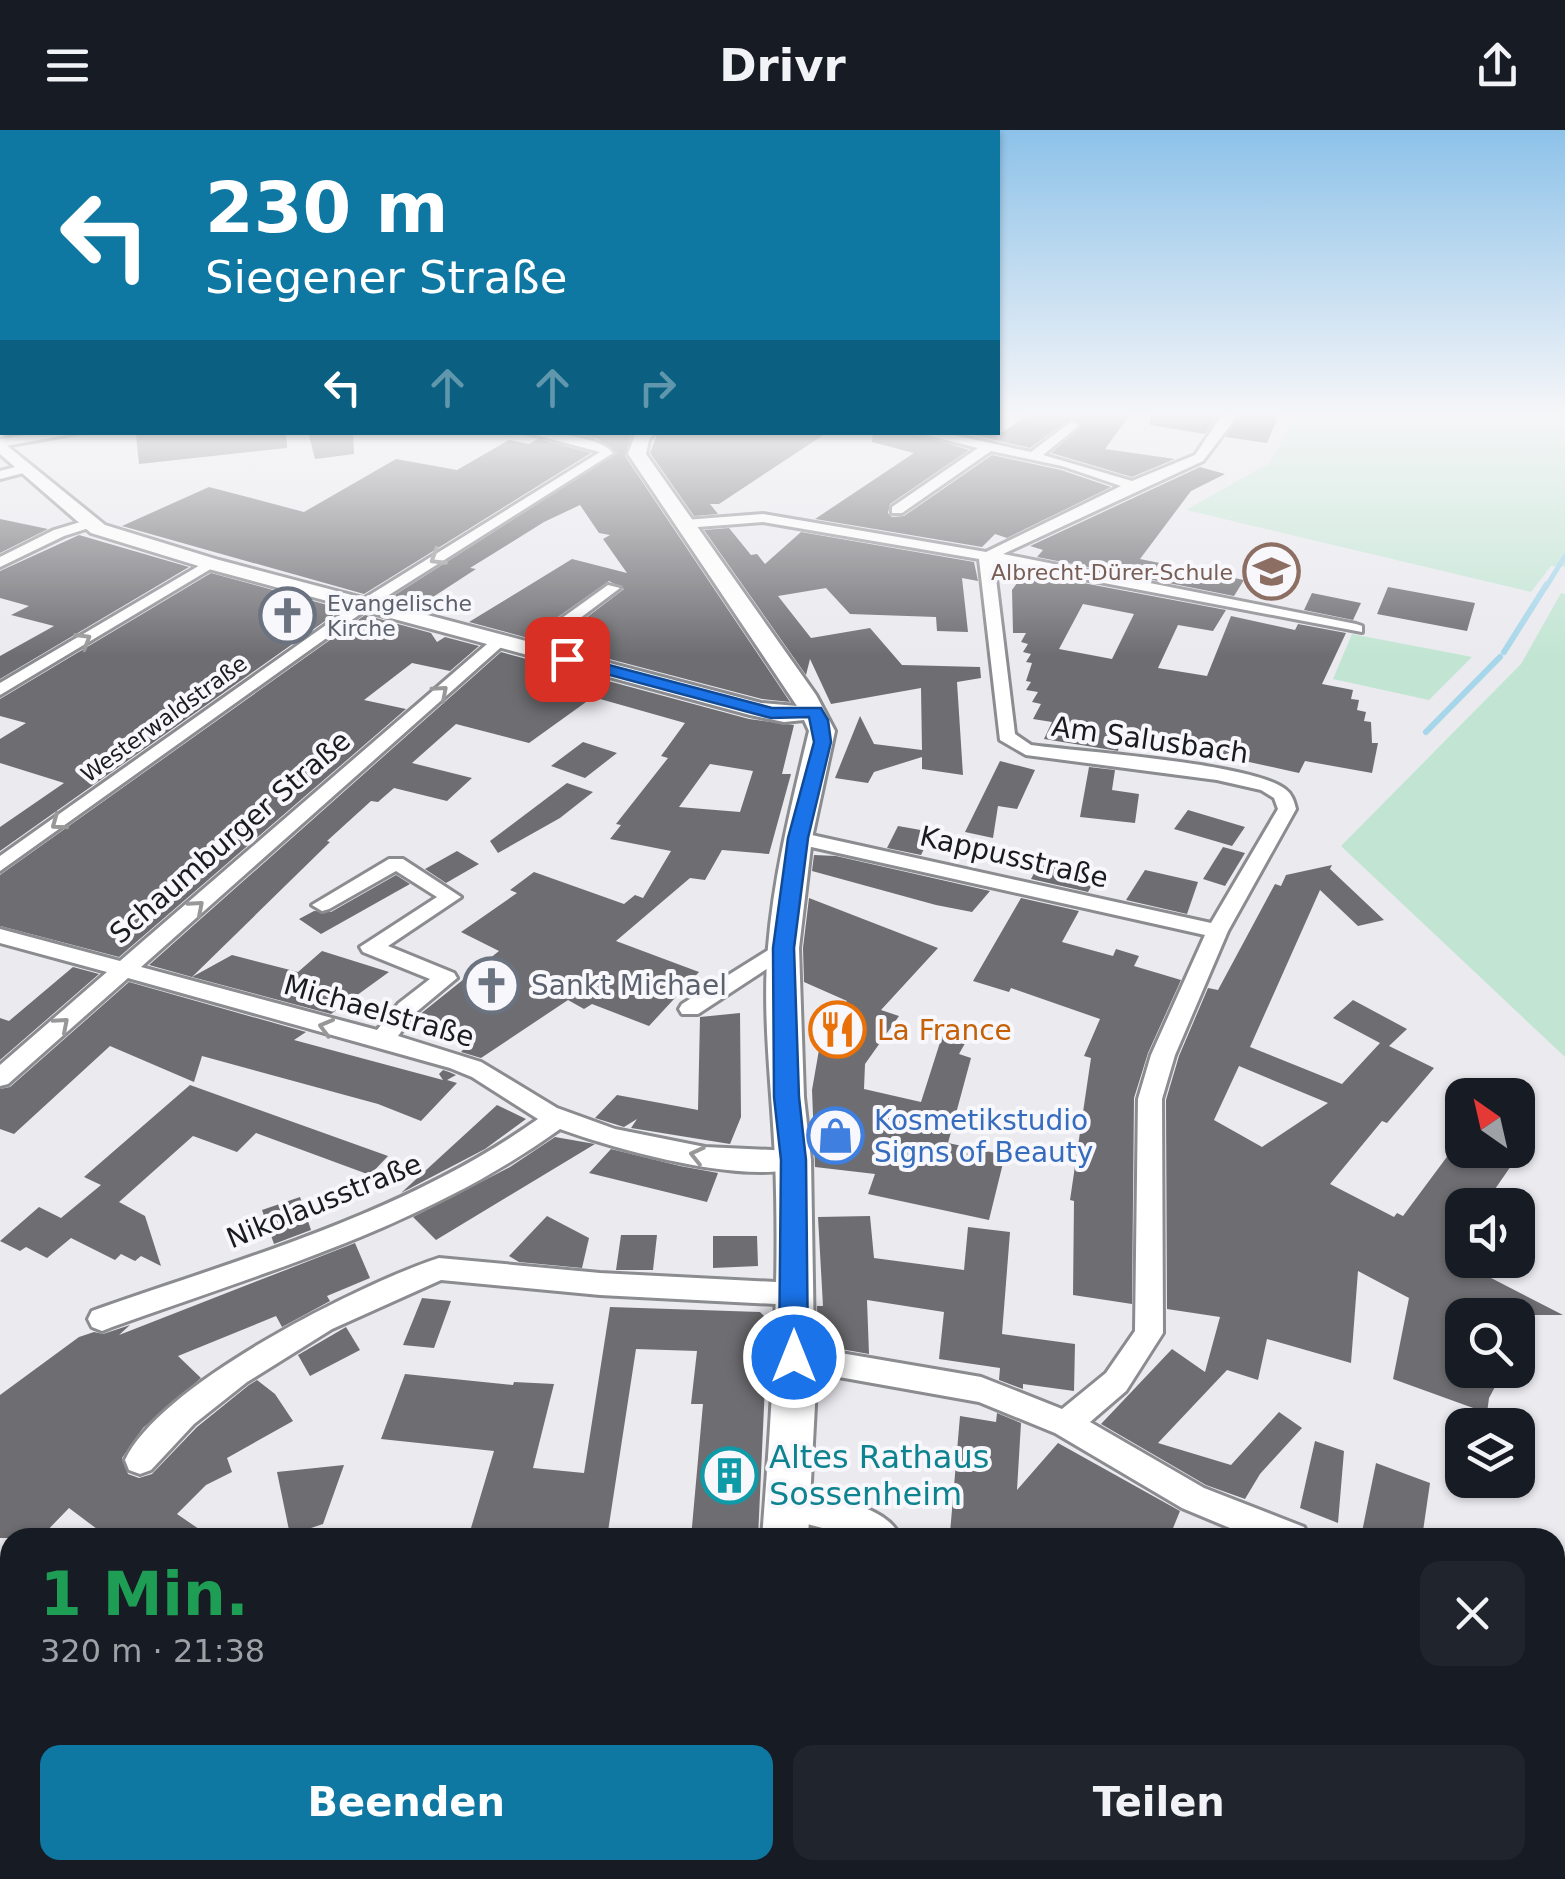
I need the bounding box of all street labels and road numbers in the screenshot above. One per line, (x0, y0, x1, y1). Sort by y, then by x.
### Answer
street label: Westerwaldstraße (76, 651, 252, 787)
street label: Am Salusbach (1049, 710, 1251, 770)
street label: Schaumburger Straße (103, 724, 357, 950)
street label: Kappusstraße (917, 819, 1111, 895)
street label: Michaelstraße (280, 968, 478, 1054)
street label: Nikolausstraße (222, 1147, 426, 1255)

